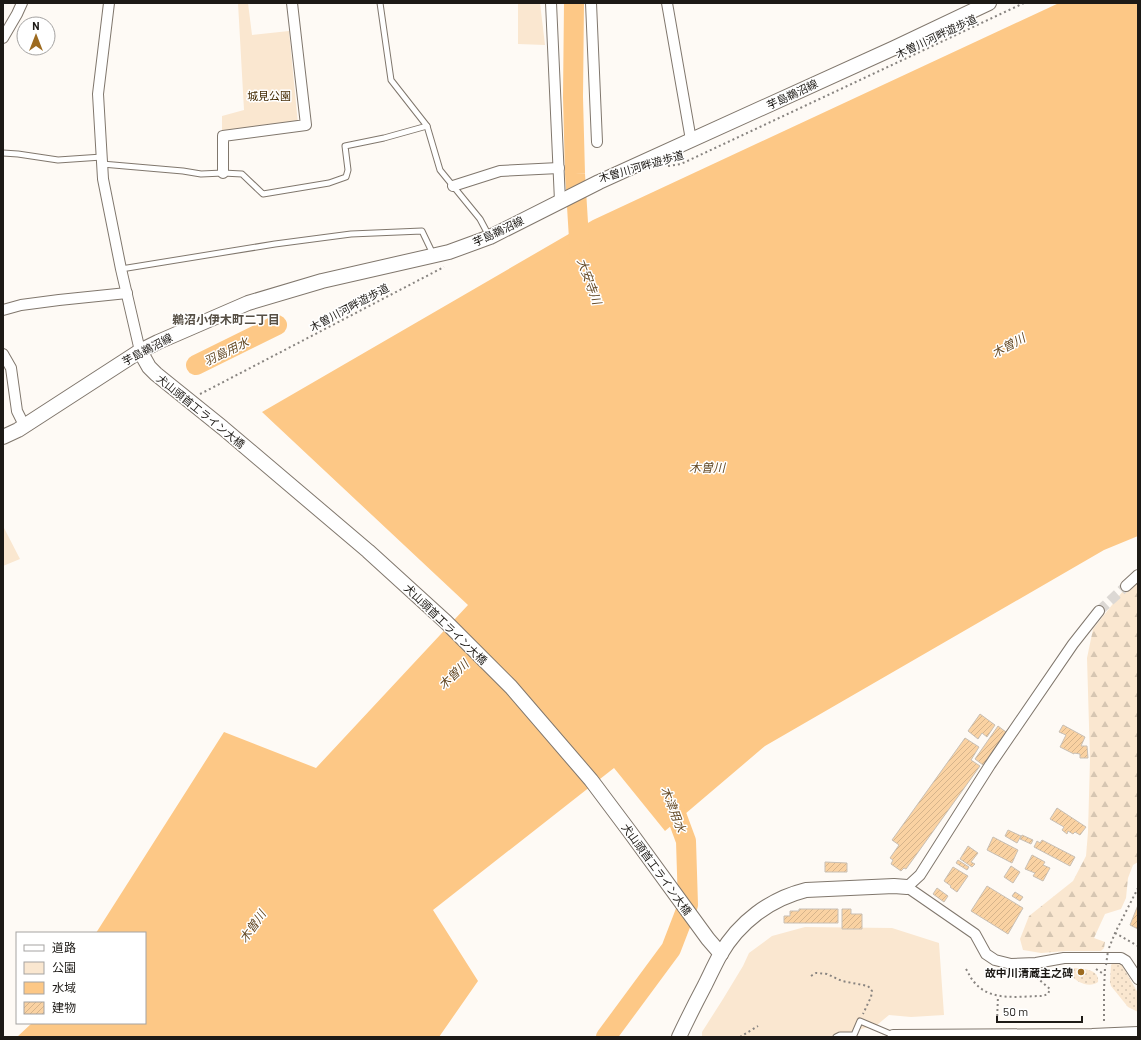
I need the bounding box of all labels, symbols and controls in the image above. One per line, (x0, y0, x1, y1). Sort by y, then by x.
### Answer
street label: 木曽川河畔遊歩道 (893, 12, 979, 60)
north arrow (16, 16, 56, 56)
text: N (32, 19, 40, 32)
street label: 芋島鵜沼線 (764, 76, 820, 112)
park label: 城見公園 (247, 89, 291, 102)
street label: 木曽川河畔遊歩道 (597, 148, 685, 184)
street label: 芋島鵜沼線 (470, 213, 526, 249)
water label: 大安寺川 (575, 256, 605, 308)
street label: 木曽川河畔遊歩道 (307, 281, 391, 333)
district label: 鵜沼小伊木町二丁目 (172, 312, 280, 326)
water label: 木曽川 (989, 329, 1029, 360)
street label: 芋島鵜沼線 (120, 330, 174, 368)
water label: 羽島用水 (201, 333, 252, 368)
street label: 犬山頭首工ライン大橋 (154, 371, 248, 451)
water label: 木曽川 (689, 460, 727, 474)
street label: 犬山頭首工ライン大橋 (402, 581, 490, 667)
water label: 木曽川 (435, 655, 472, 692)
water label: 木津用水 (659, 784, 690, 836)
street label: 犬山頭首工ライン大橋 (619, 821, 695, 917)
water label: 木曽川 (236, 906, 269, 945)
legend (16, 932, 146, 1024)
text: 道路 (52, 940, 76, 954)
text: 公園 (52, 960, 76, 974)
place label: 故中川清蔵主之碑 (985, 966, 1073, 979)
marker: 故中川清蔵主之碑 (1076, 967, 1086, 977)
text: 水域 (52, 980, 76, 994)
scale bar (997, 998, 1082, 1024)
text: 建物 (52, 1000, 76, 1014)
text: 50 m (1003, 1004, 1028, 1018)

